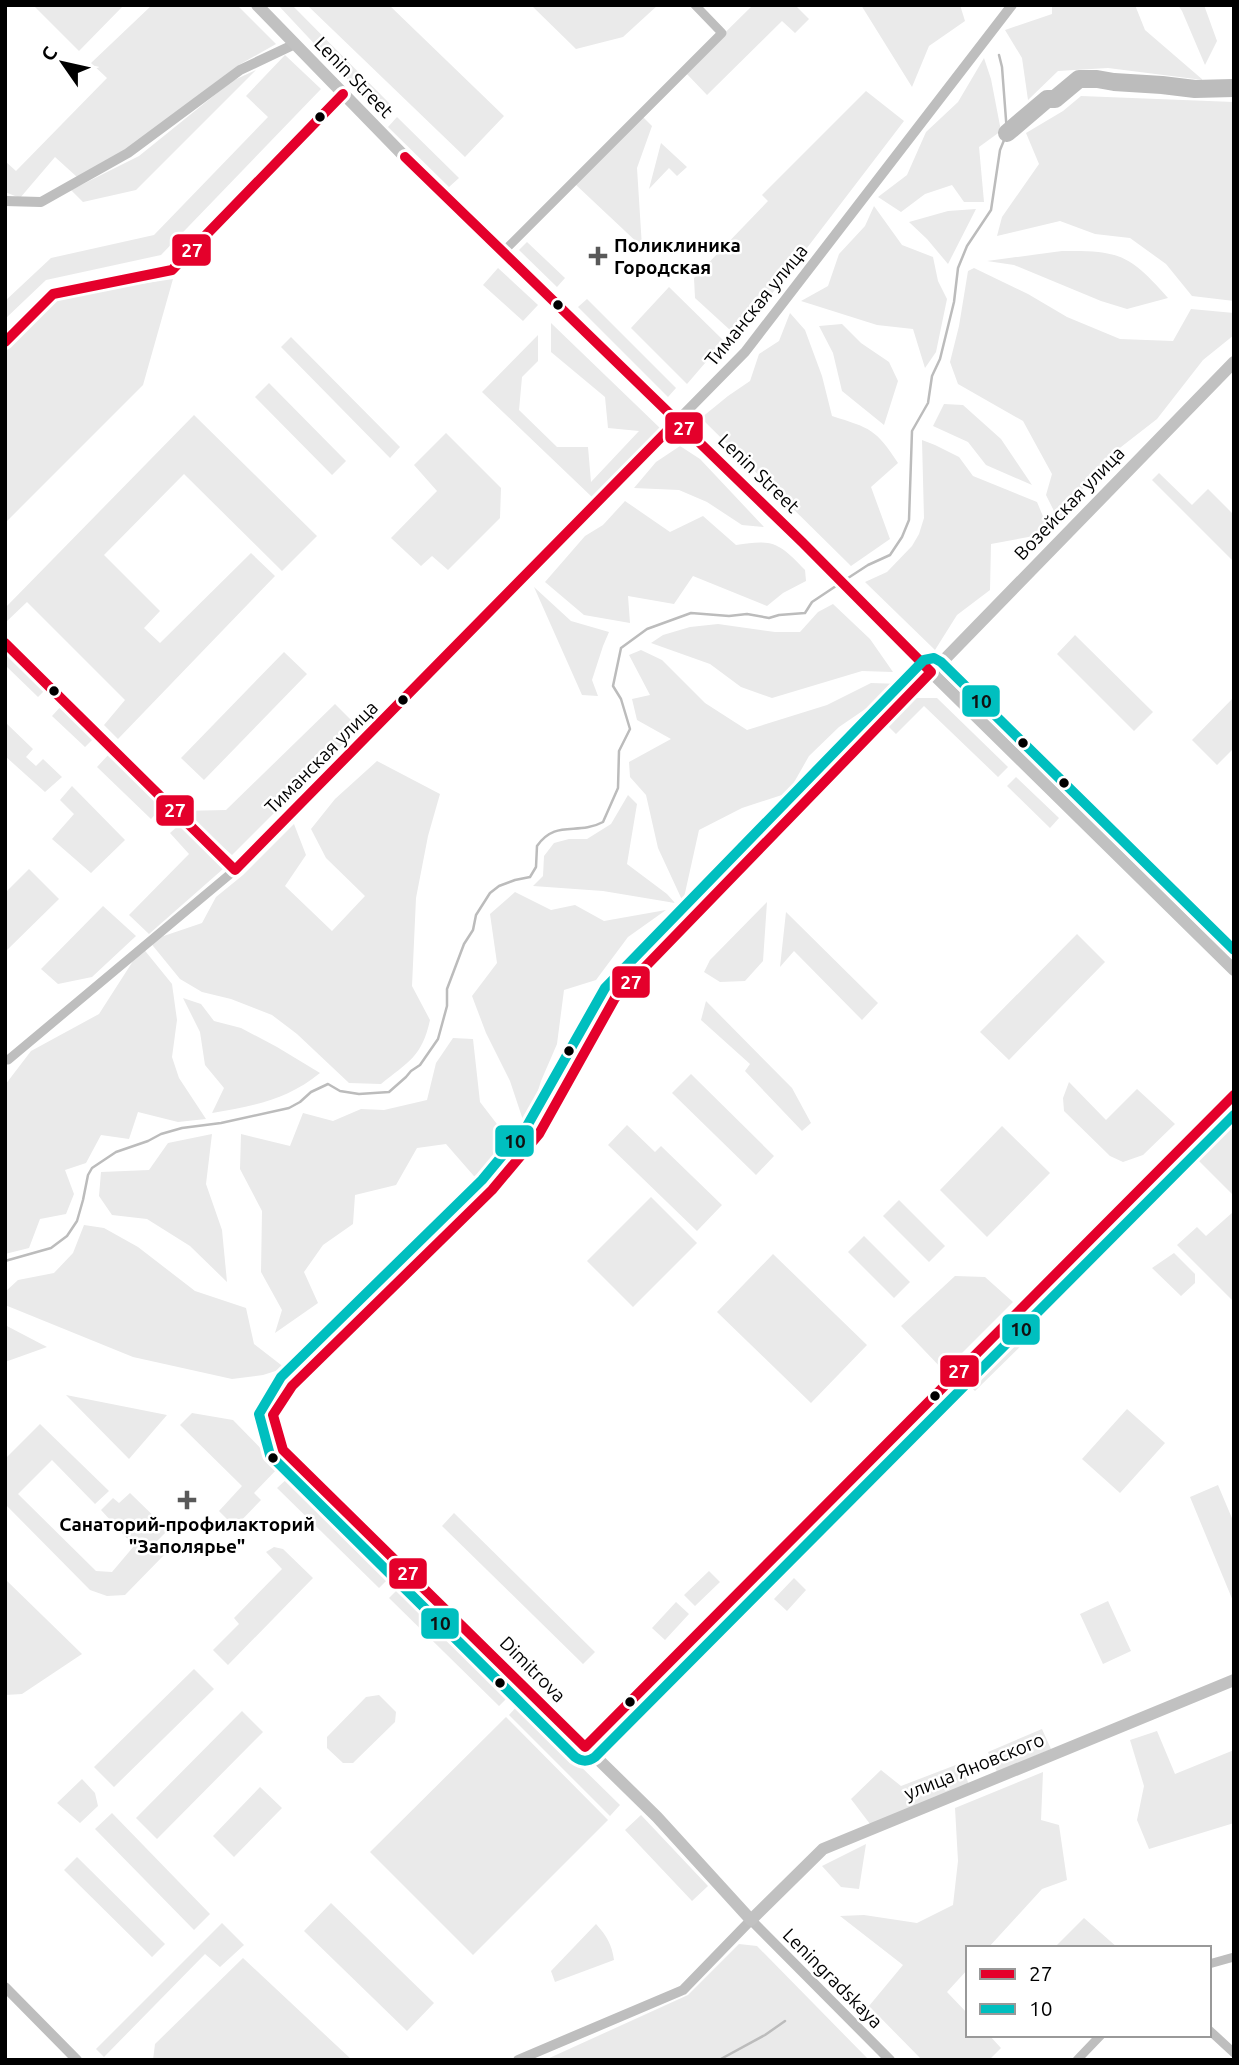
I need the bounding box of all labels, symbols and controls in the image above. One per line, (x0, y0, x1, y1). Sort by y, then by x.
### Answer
north arrow (28, 28, 98, 98)
street label: Lenin Street (310, 32, 398, 122)
text: С (36, 42, 61, 65)
unlabelled marker (313, 110, 327, 124)
line badge: 27 (171, 233, 212, 267)
place label: Поликлиника Городская (614, 234, 741, 278)
text: 27 (181, 239, 203, 261)
street label: Тиманская улица (700, 240, 812, 370)
marker: Поликлиника Городская (588, 246, 608, 266)
unlabelled marker (551, 298, 565, 312)
line badge: 27 (664, 411, 704, 445)
text: 27 (673, 417, 695, 439)
street label: Lenin Street (714, 429, 804, 517)
street label: Возейская улица (1009, 442, 1129, 564)
unlabelled marker (47, 684, 61, 698)
line badge: 10 (961, 684, 1001, 718)
text: 10 (970, 690, 992, 712)
unlabelled marker (396, 693, 410, 707)
street label: Тиманская улица (260, 696, 382, 818)
unlabelled marker (1016, 736, 1030, 750)
unlabelled marker (1057, 776, 1071, 790)
line badge: 27 (155, 794, 195, 827)
text: 27 (164, 799, 186, 821)
line badge: 27 (611, 965, 651, 999)
text: 27 (620, 971, 642, 993)
unlabelled marker (562, 1044, 576, 1058)
line badge: 10 (494, 1124, 535, 1158)
text: 10 (504, 1130, 526, 1152)
line badge: 10 (1001, 1313, 1041, 1346)
text: 10 (1010, 1318, 1032, 1340)
line badge: 27 (939, 1354, 980, 1388)
text: 27 (948, 1360, 970, 1382)
unlabelled marker (928, 1389, 942, 1403)
unlabelled marker (266, 1451, 280, 1465)
marker: Санаторий-профилакторий "Заполярье" (177, 1490, 197, 1510)
place label: Санаторий-профилакторий "Заполярье" (59, 1513, 315, 1557)
line badge: 27 (388, 1557, 428, 1590)
text: 27 (397, 1562, 419, 1584)
line badge: 10 (420, 1607, 460, 1640)
text: 10 (429, 1612, 451, 1634)
street label: Dimitrova (496, 1632, 570, 1706)
unlabelled marker (493, 1676, 507, 1690)
unlabelled marker (623, 1695, 637, 1709)
street label: улица Яновского (901, 1728, 1047, 1804)
street label: Leningradskaya (779, 1924, 887, 2032)
legend (966, 1946, 1211, 2037)
text: 27 (1029, 1961, 1053, 1985)
text: 10 (1029, 1996, 1053, 2020)

